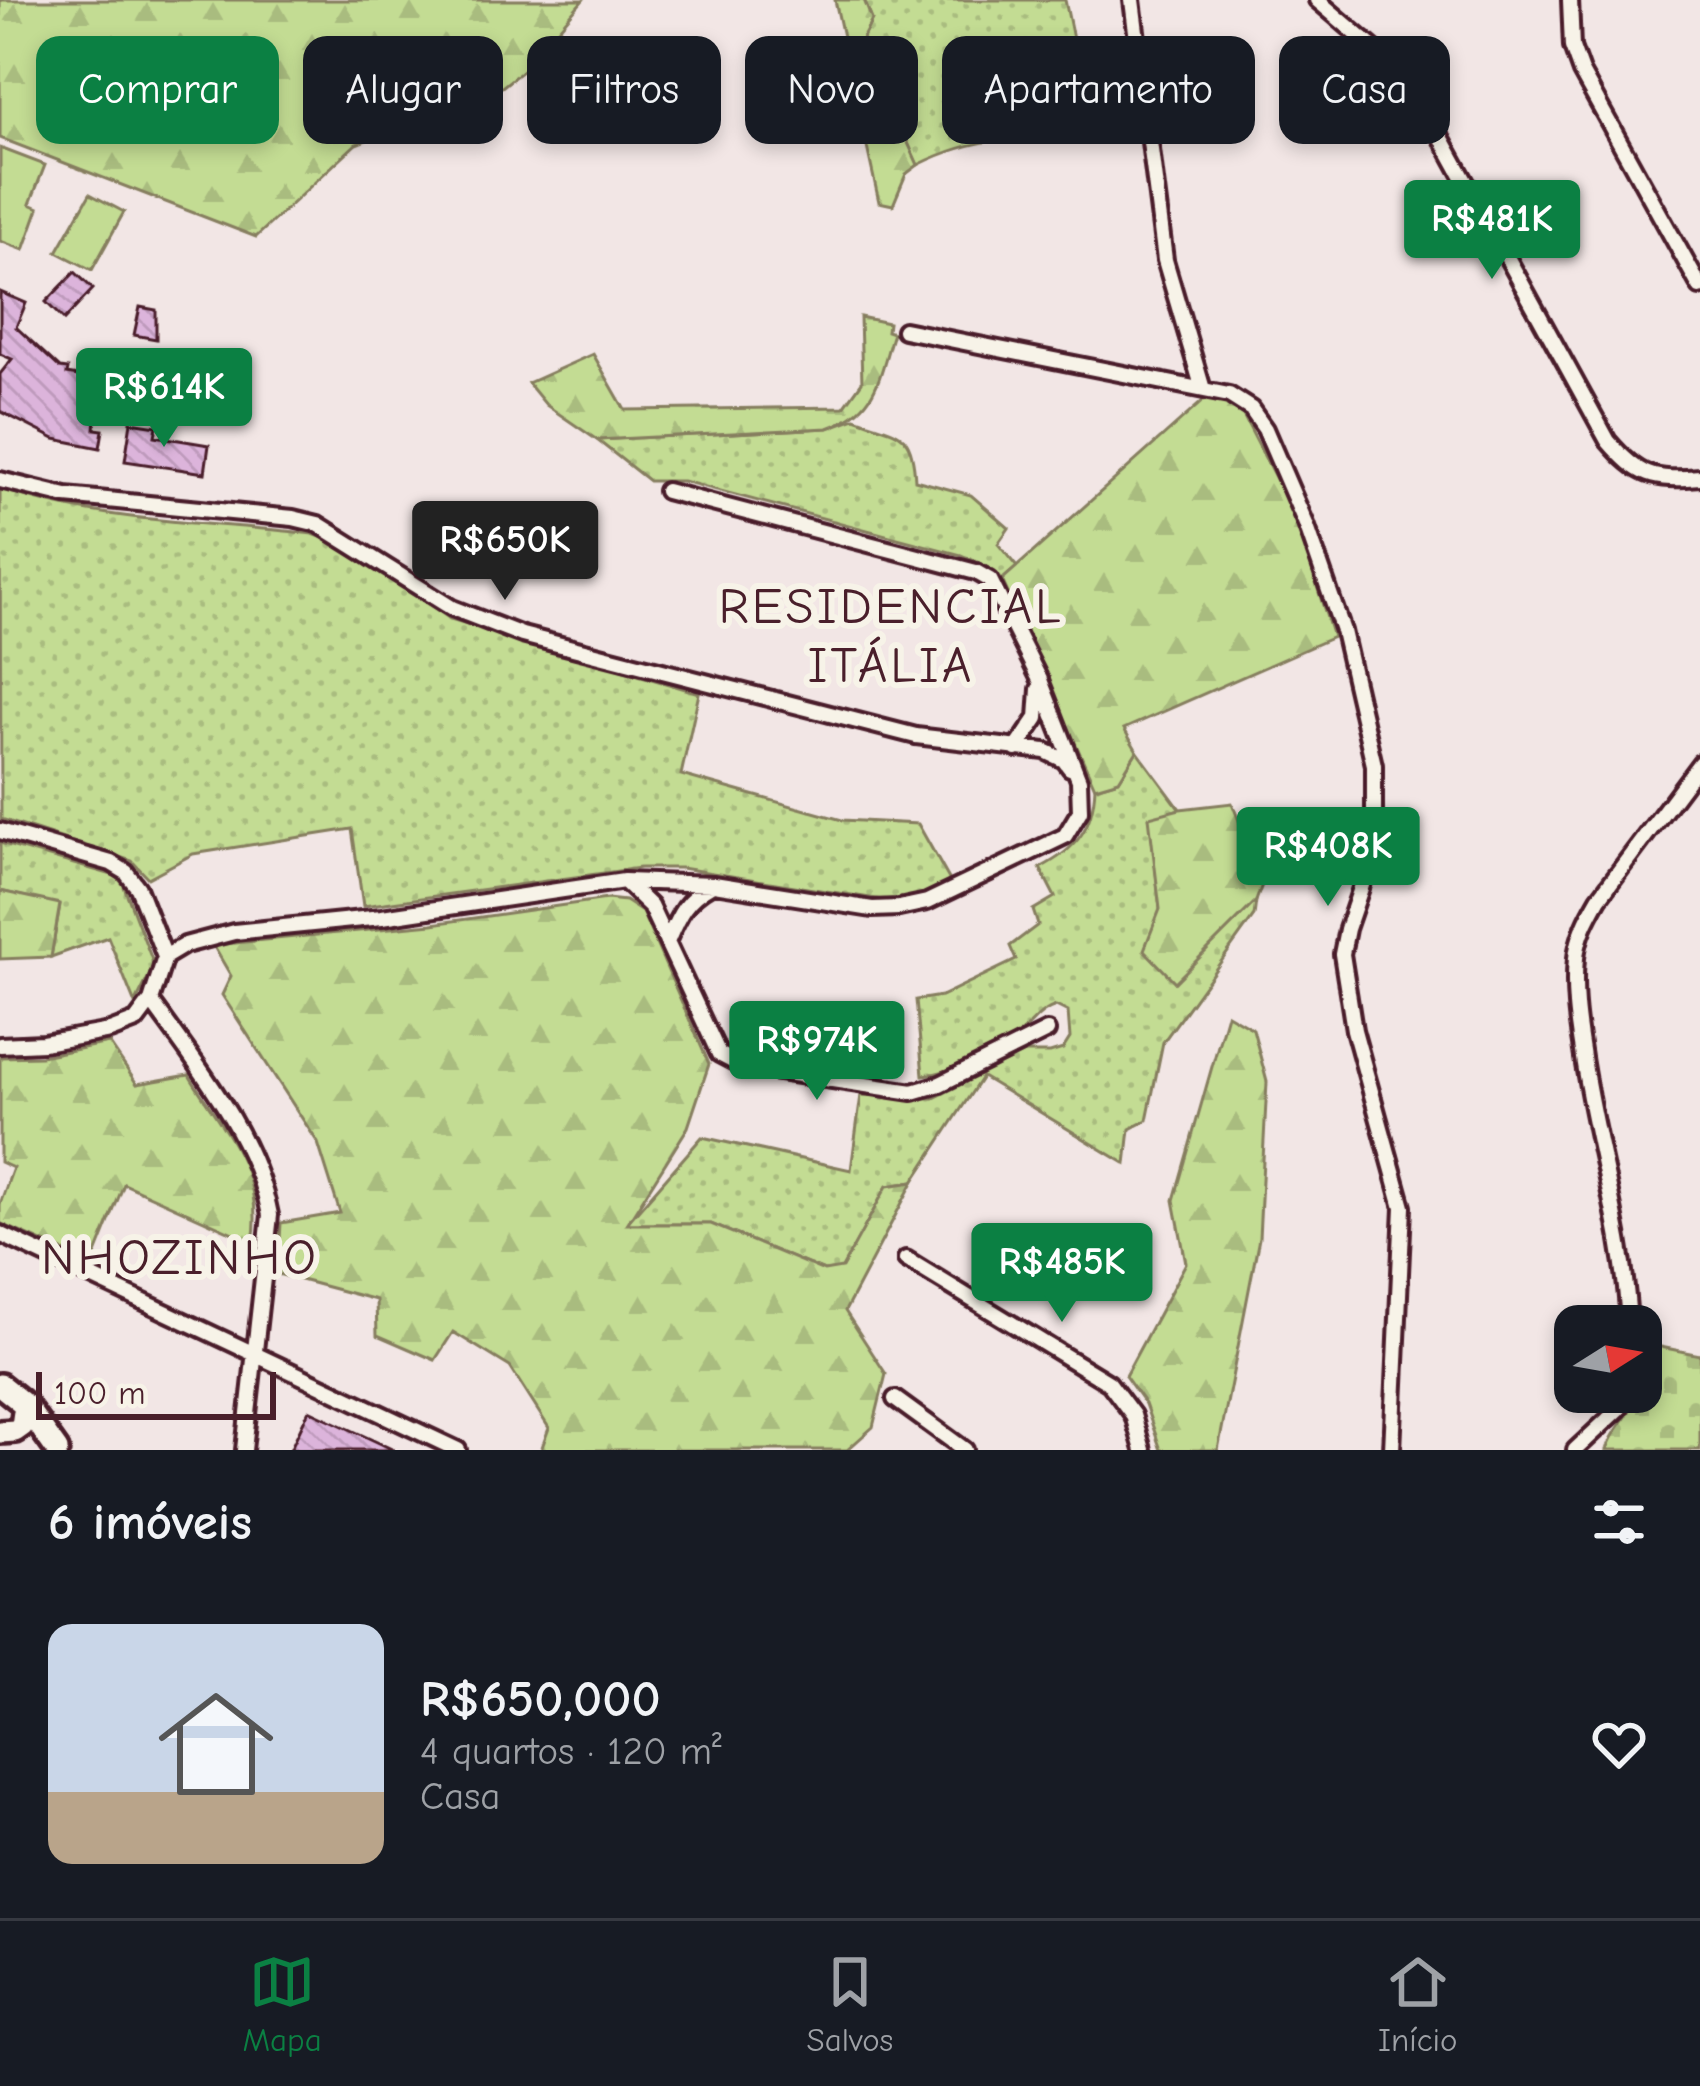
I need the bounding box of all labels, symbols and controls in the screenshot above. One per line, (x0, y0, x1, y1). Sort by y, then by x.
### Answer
chip: Comprar (36, 36, 279, 144)
chip: Alugar (303, 36, 503, 144)
chip: Filtros (527, 36, 721, 144)
chip: Novo (745, 36, 918, 144)
chip: Apartamento (942, 36, 1255, 144)
chip: Casa (1279, 36, 1450, 144)
pin: R$481K (1394, 180, 1590, 282)
text: R$481K (1431, 196, 1553, 241)
pin: R$614K (66, 348, 262, 450)
text: R$614K (103, 364, 225, 409)
pin: R$650K (407, 501, 603, 603)
text: R$650K (439, 517, 571, 562)
district label: RESIDENCIAL ITÁLIA (718, 577, 1064, 695)
pin: R$408K (1230, 807, 1426, 909)
text: R$408K (1264, 823, 1392, 868)
pin: R$974K (719, 1001, 915, 1103)
text: R$974K (756, 1017, 878, 1062)
pin: R$485K (964, 1223, 1160, 1325)
district label: NHOZINHO (41, 1228, 319, 1287)
text: R$485K (998, 1239, 1126, 1284)
north arrow (1554, 1305, 1662, 1413)
map controls (1554, 1305, 1662, 1413)
scale bar (36, 1366, 276, 1419)
text: 100 m (54, 1374, 146, 1412)
icon: filters (1586, 1489, 1652, 1555)
text: 6 imóveis (48, 1493, 252, 1552)
text: R$650,000 (420, 1670, 661, 1729)
icon: home (144, 1672, 288, 1816)
icon: heart (1586, 1711, 1652, 1777)
text: 4 quartos · 120 m² (420, 1729, 722, 1774)
text: Casa (420, 1774, 500, 1819)
tab: Mapa (242, 1949, 322, 2059)
tab: Salvos (807, 1949, 893, 2059)
tab: Início (1378, 1949, 1458, 2059)

